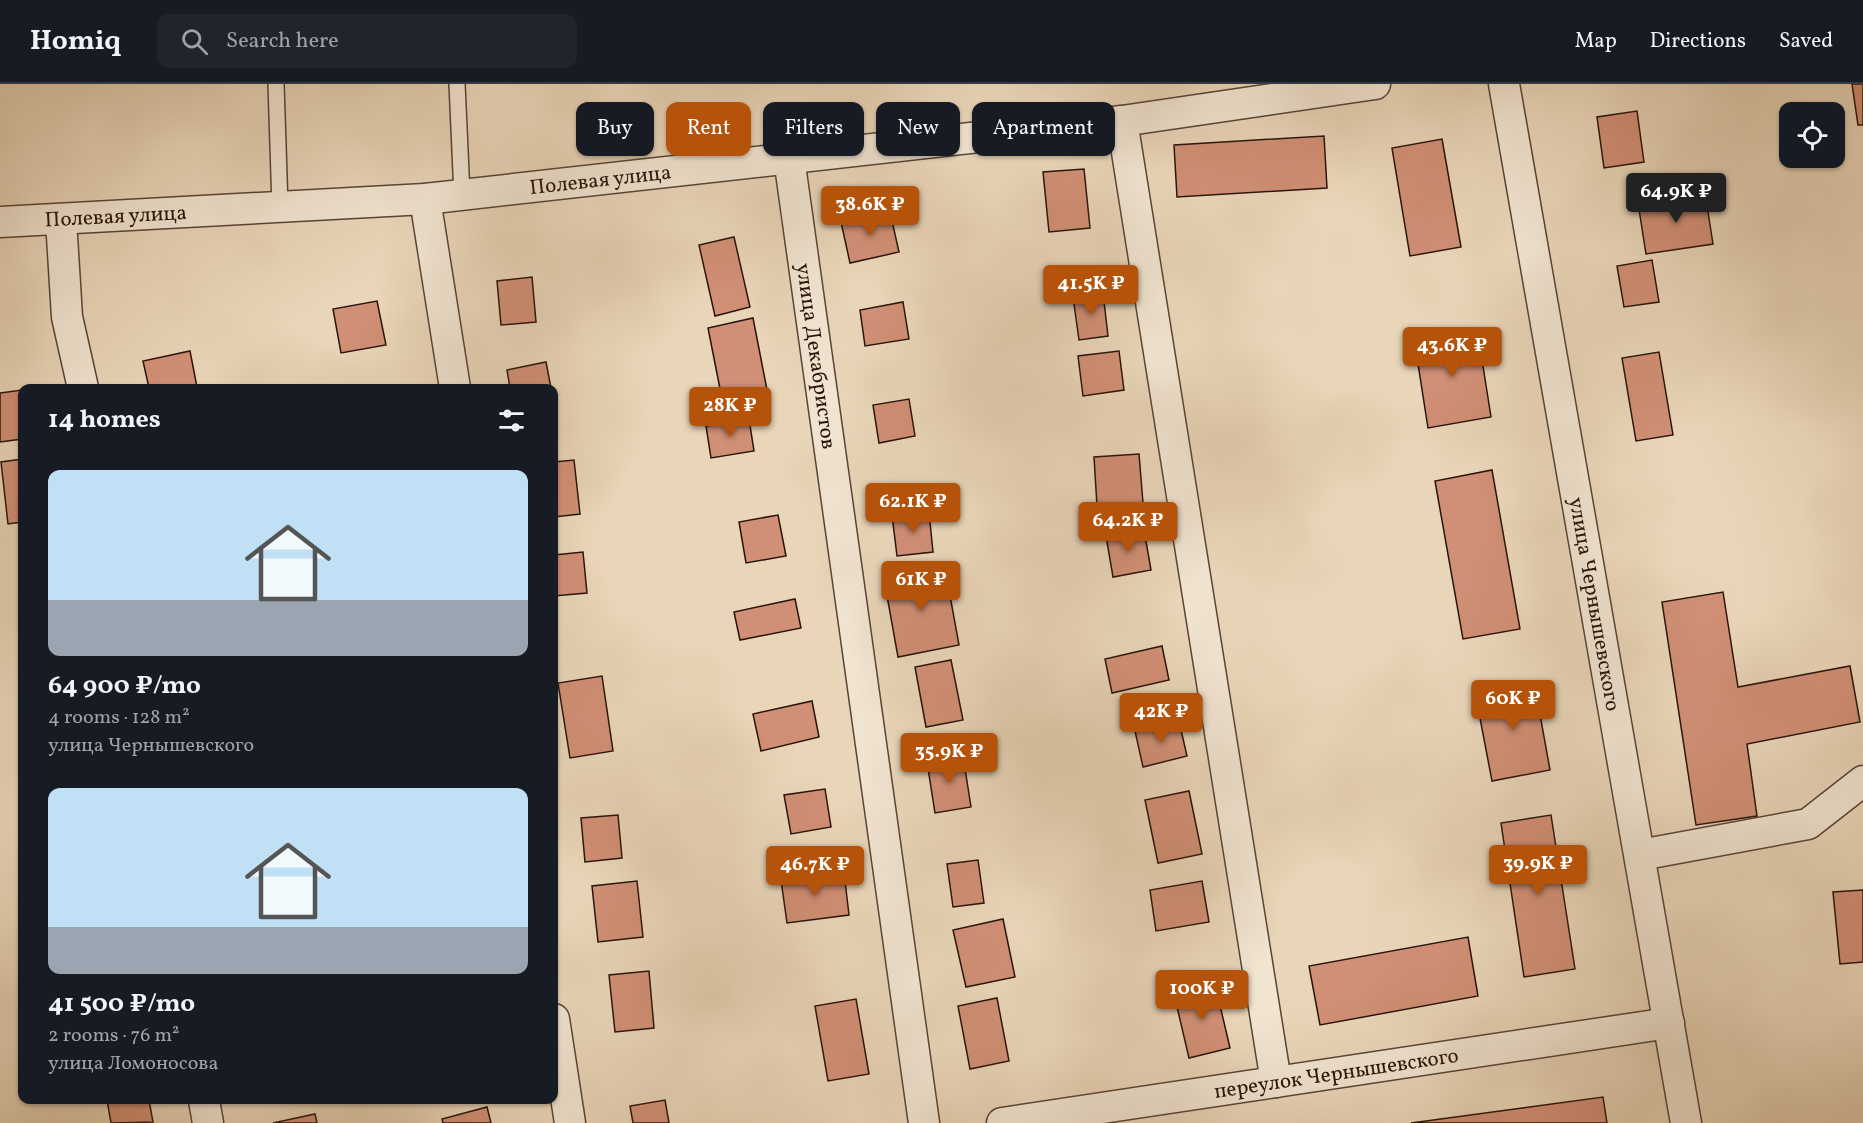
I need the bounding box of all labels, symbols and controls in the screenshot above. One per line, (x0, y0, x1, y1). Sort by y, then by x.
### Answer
search box (157, 14, 577, 68)
text: Homiq (30, 22, 121, 61)
icon: search (178, 25, 211, 58)
text: Search here (226, 26, 339, 57)
text: Map (1575, 27, 1617, 56)
text: Directions (1650, 27, 1746, 56)
text: Saved (1779, 27, 1833, 56)
chip: Buy (576, 102, 654, 156)
chip: Rent (666, 102, 751, 156)
chip: Filters (763, 102, 864, 156)
chip: New (876, 102, 960, 156)
chip: Apartment (972, 102, 1115, 156)
map controls (1779, 102, 1845, 168)
button: locate (1779, 102, 1845, 168)
street label: Полевая улица (528, 159, 673, 203)
pin: 64.9K ₽ (1621, 173, 1731, 224)
text: 64.9K ₽ (1640, 178, 1712, 206)
pin: 38.6K ₽ (815, 186, 925, 237)
text: 38.6K ₽ (835, 191, 905, 219)
street label: Полевая улица (44, 199, 188, 236)
street label: улица Декабристов (788, 261, 843, 451)
pin: 41.5K ₽ (1036, 265, 1146, 316)
text: 41.5K ₽ (1057, 270, 1125, 298)
pin: 43.6K ₽ (1397, 327, 1507, 378)
text: 43.6K ₽ (1417, 332, 1487, 360)
pin: 28K ₽ (688, 387, 772, 438)
text: 28K ₽ (703, 392, 757, 420)
text: 14 homes (48, 402, 161, 438)
icon: filters (495, 404, 528, 437)
pin: 62.1K ₽ (858, 483, 968, 534)
text: 62.1K ₽ (879, 488, 947, 516)
street label: улица Чернышевского (1561, 495, 1627, 714)
pin: 64.2K ₽ (1073, 502, 1183, 553)
text: 64.2K ₽ (1092, 507, 1164, 535)
icon: home (234, 509, 342, 617)
pin: 61K ₽ (879, 561, 963, 612)
text: 61K ₽ (895, 566, 947, 594)
text: 64 900 ₽/mo (48, 668, 201, 704)
pin: 60K ₽ (1471, 680, 1555, 731)
text: 60K ₽ (1485, 685, 1541, 713)
pin: 42K ₽ (1119, 693, 1203, 744)
text: 42K ₽ (1134, 698, 1188, 726)
text: 4 rooms · 128 m² (48, 704, 190, 732)
text: улица Чернышевского (48, 732, 254, 760)
pin: 35.9K ₽ (894, 733, 1004, 784)
text: 35.9K ₽ (915, 738, 983, 766)
icon: home (234, 827, 342, 935)
pin: 39.9K ₽ (1483, 845, 1593, 896)
pin: 46.7K ₽ (760, 846, 870, 897)
text: 39.9K ₽ (1503, 850, 1573, 878)
text: 46.7K ₽ (780, 851, 850, 879)
pin: 100K ₽ (1153, 970, 1251, 1021)
text: 100K ₽ (1169, 975, 1235, 1003)
text: 41 500 ₽/mo (48, 986, 195, 1022)
text: 2 rooms · 76 m² (48, 1022, 180, 1050)
street label: переулок Чернышевского (1212, 1042, 1461, 1107)
text: улица Ломоносова (48, 1050, 218, 1078)

